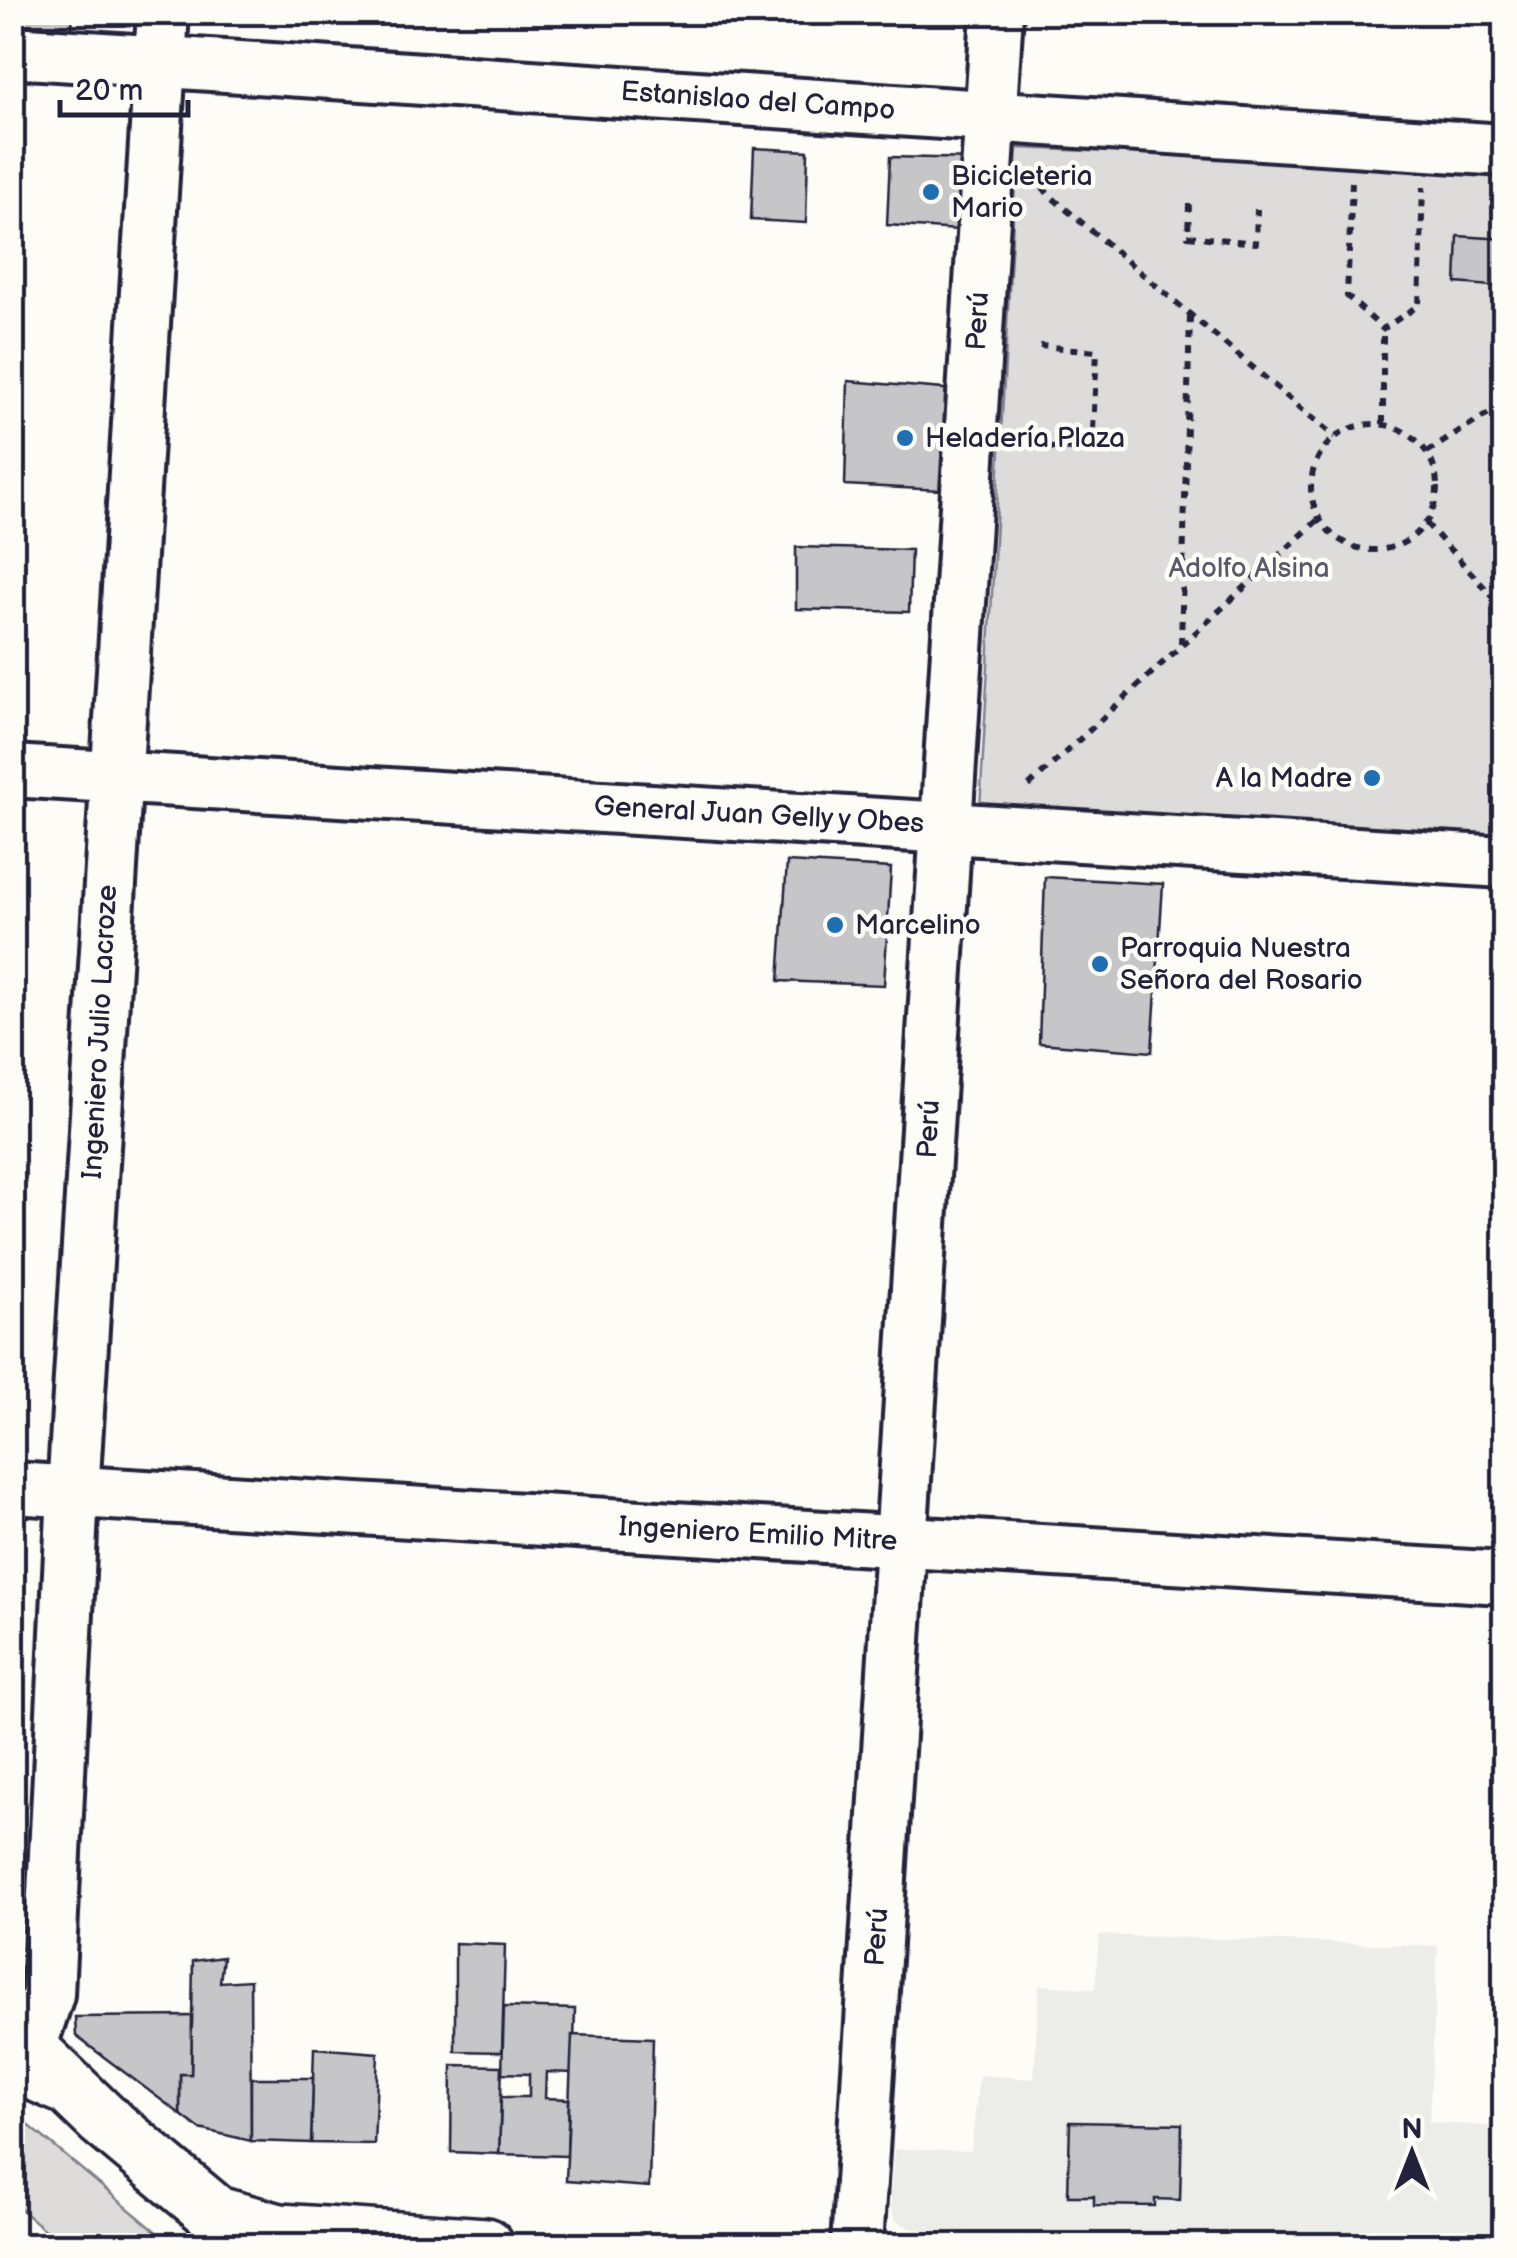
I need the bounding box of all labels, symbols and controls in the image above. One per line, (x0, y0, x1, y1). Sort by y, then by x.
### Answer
scale bar (60, 55, 188, 117)
text: 20 m (75, 73, 143, 109)
street label: Estanislao del Campo (620, 75, 896, 127)
place label: Bicicleteria Mario (951, 160, 1093, 225)
marker: Bicicleteria Mario (920, 181, 942, 203)
street label: Perú (960, 291, 996, 351)
place label: Heladería Plaza (925, 422, 1125, 455)
marker: Heladería Plaza (894, 427, 916, 449)
park label: Adolfo Alsina (1168, 552, 1330, 585)
place label: A la Madre (1216, 762, 1352, 795)
marker: A la Madre (1361, 767, 1383, 789)
street label: General Juan Gelly y Obes (593, 790, 925, 840)
street label: Ingeniero Julio Lacroze (76, 884, 124, 1180)
place label: Marcelino (855, 909, 981, 942)
marker: Marcelino (824, 914, 846, 936)
place label: Parroquia Nuestra Señora del Rosario (1120, 932, 1363, 997)
marker: Parroquia Nuestra Señora del Rosario (1089, 953, 1111, 975)
street label: Perú (911, 1099, 947, 1159)
street label: Ingeniero Emilio Mitre (618, 1510, 898, 1558)
street label: Perú (858, 1907, 896, 1967)
north arrow (1362, 2103, 1462, 2203)
text: N (1401, 2113, 1423, 2146)

